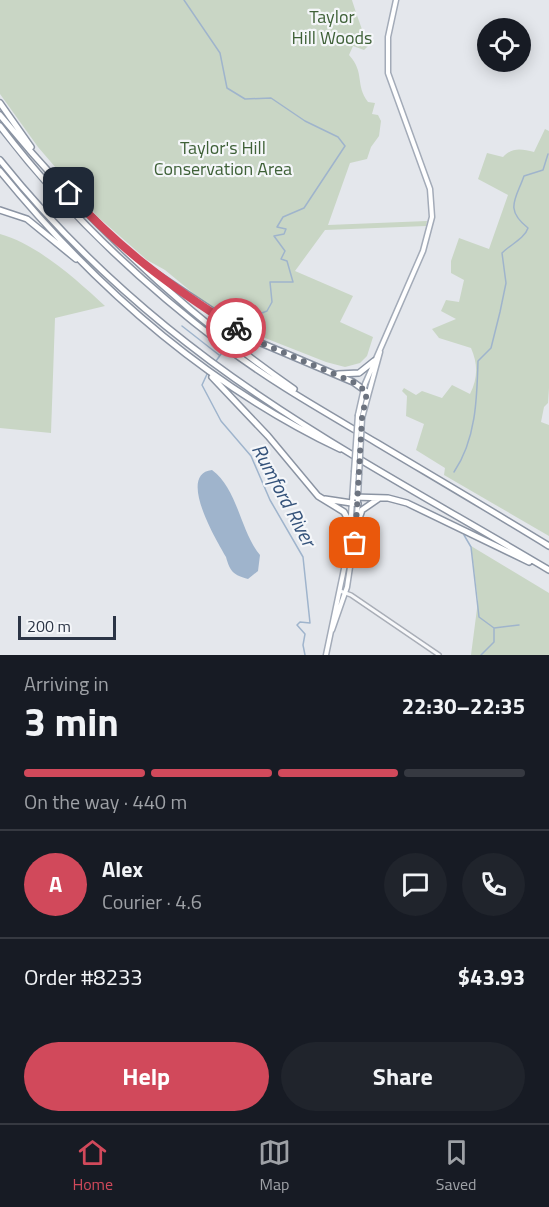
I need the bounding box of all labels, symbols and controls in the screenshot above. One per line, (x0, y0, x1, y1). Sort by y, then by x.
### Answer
park label: Taylor Hill Woods (292, 3, 372, 51)
map controls (477, 18, 531, 72)
button: locate (477, 18, 531, 72)
park label: Taylor's Hill Conservation Area (154, 134, 292, 182)
pin (43, 167, 94, 218)
icon: home (52, 176, 85, 209)
courier (206, 298, 266, 358)
icon: bike (220, 312, 253, 345)
water label: Rumford River (244, 438, 326, 554)
pin (329, 517, 380, 568)
icon: bag (338, 526, 371, 559)
scale bar (18, 613, 116, 640)
text: 200 m (27, 614, 71, 638)
text: Arriving in (24, 668, 109, 699)
text: 22:30–22:35 (402, 689, 525, 723)
text: 3 min (24, 692, 119, 751)
text: On the way · 440 m (24, 786, 187, 817)
text: Alex (102, 852, 143, 886)
button: chat (384, 853, 447, 916)
button: phone (462, 853, 525, 916)
text: A (49, 867, 62, 901)
text: Courier · 4.6 (102, 886, 202, 917)
text: Order #8233 (24, 960, 143, 994)
text: $43.93 (458, 960, 525, 994)
button: Help (24, 1042, 269, 1111)
button: Share (281, 1042, 525, 1111)
tab: Home (72, 1136, 113, 1196)
tab: Map (258, 1136, 291, 1196)
tab: Saved (436, 1136, 477, 1196)

